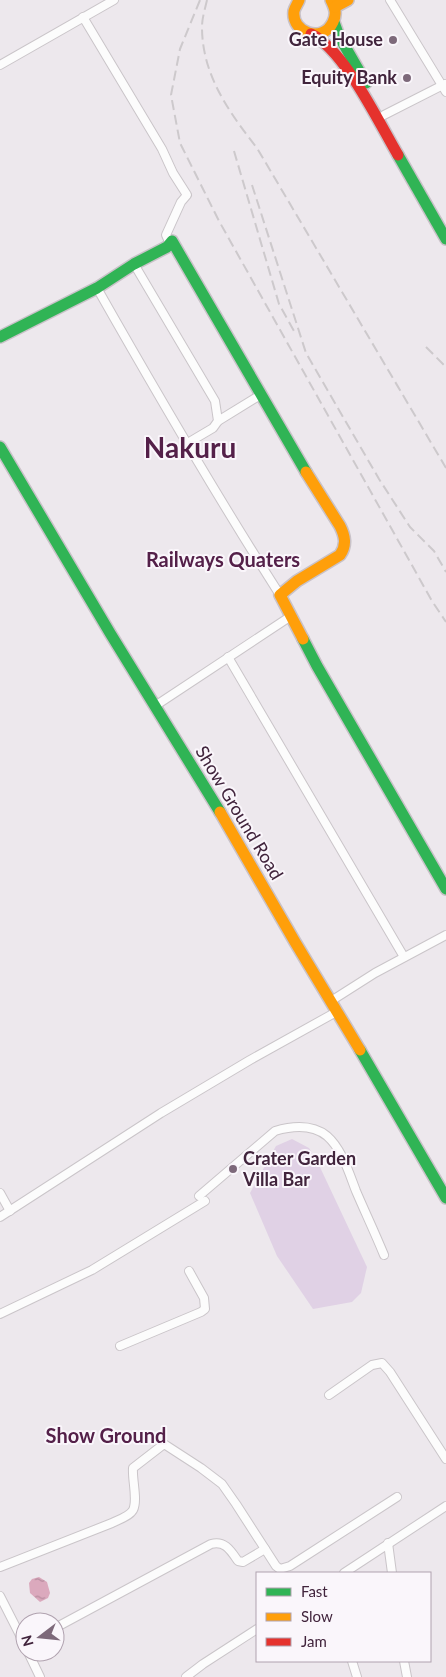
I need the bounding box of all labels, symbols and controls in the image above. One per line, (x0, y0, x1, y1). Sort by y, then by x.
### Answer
place label: Gate House (289, 28, 383, 50)
marker: Gate House (387, 34, 399, 46)
place label: Equity Bank (301, 66, 397, 88)
marker: Equity Bank (401, 72, 413, 84)
district label: Nakuru (144, 430, 236, 464)
district label: Railways Quaters (146, 547, 300, 571)
street label: Show Ground Road (191, 742, 288, 883)
place label: Crater Garden Villa Bar (242, 1147, 356, 1190)
marker: Crater Garden Villa Bar (227, 1163, 239, 1175)
district label: Show Ground (46, 1423, 166, 1447)
legend (256, 1572, 431, 1662)
text: Fast (301, 1582, 328, 1600)
text: Slow (301, 1607, 333, 1625)
north arrow (15, 1612, 65, 1662)
text: Jam (301, 1632, 327, 1650)
text: N (17, 1633, 37, 1648)

